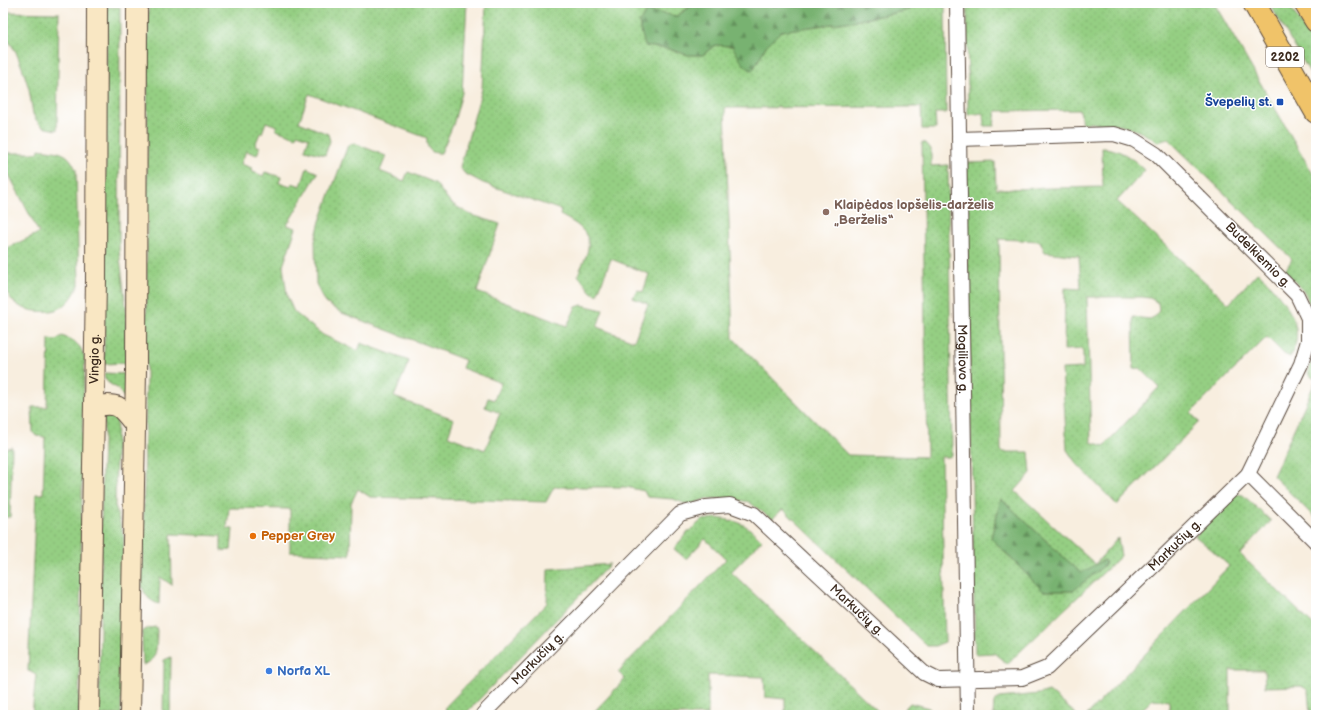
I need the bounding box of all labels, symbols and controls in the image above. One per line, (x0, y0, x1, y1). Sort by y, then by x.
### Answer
road number: 2202 (1266, 47, 1304, 67)
place label: Švepelių st. (1205, 93, 1272, 110)
marker: Švepelių st. (1275, 97, 1285, 107)
place label: Klaipėdos lopšelis-darželis „Berželis“ (834, 197, 994, 228)
marker: Klaipėdos lopšelis-darželis „Berželis“ (821, 207, 831, 217)
street label: Budelkiemio g. (1222, 219, 1294, 291)
street label: Mogiliovo g. (954, 324, 971, 394)
street label: Vingio g. (86, 333, 103, 384)
street label: Markučių g. (1145, 516, 1205, 575)
place label: Pepper Grey (261, 528, 335, 544)
marker: Pepper Grey (248, 531, 258, 541)
street label: Markučių g. (826, 581, 887, 639)
street label: Markučių g. (508, 628, 568, 688)
place label: Norfa XL (277, 663, 331, 679)
marker: Norfa XL (264, 666, 274, 676)

